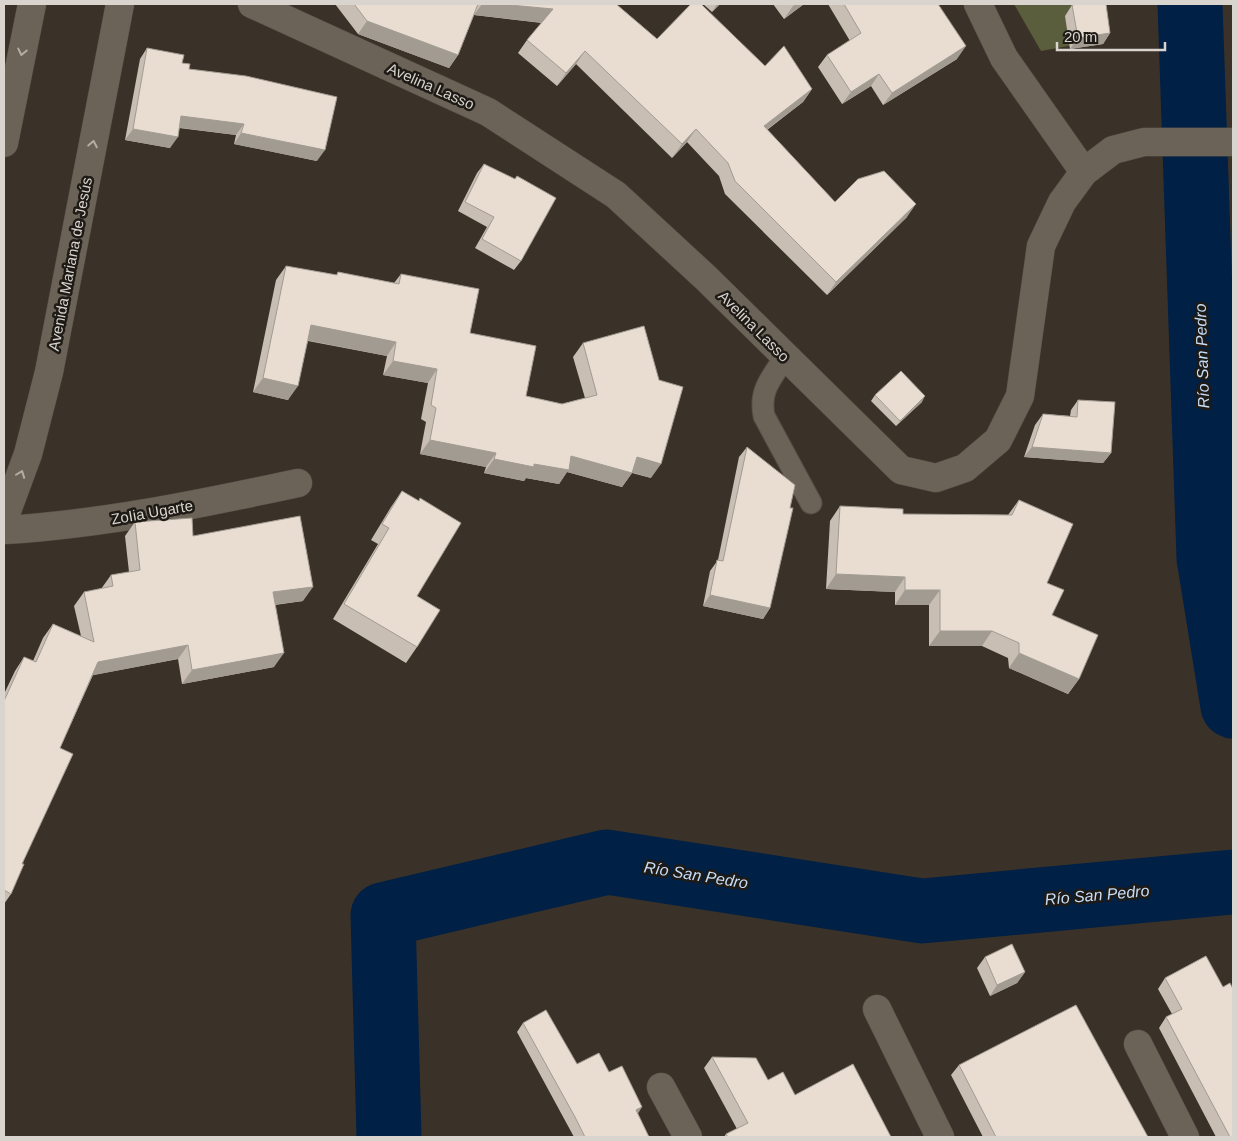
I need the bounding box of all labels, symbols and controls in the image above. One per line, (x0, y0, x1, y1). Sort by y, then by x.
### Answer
scale bar (1057, 20, 1164, 52)
text: 20 m (1064, 28, 1097, 45)
one-way arrow (18, 47, 28, 56)
street label: Avelina Lasso (385, 59, 477, 113)
one-way arrow (87, 140, 98, 149)
street label: Avenida Mariana de Jesús (45, 176, 95, 352)
street label: Avelina Lasso (715, 287, 793, 365)
water label: Río San Pedro (1192, 303, 1212, 409)
one-way arrow (15, 470, 25, 479)
street label: ZoIia Ugarte (110, 496, 194, 528)
water label: Río San Pedro (643, 858, 749, 892)
water label: Río San Pedro (1044, 882, 1150, 908)

